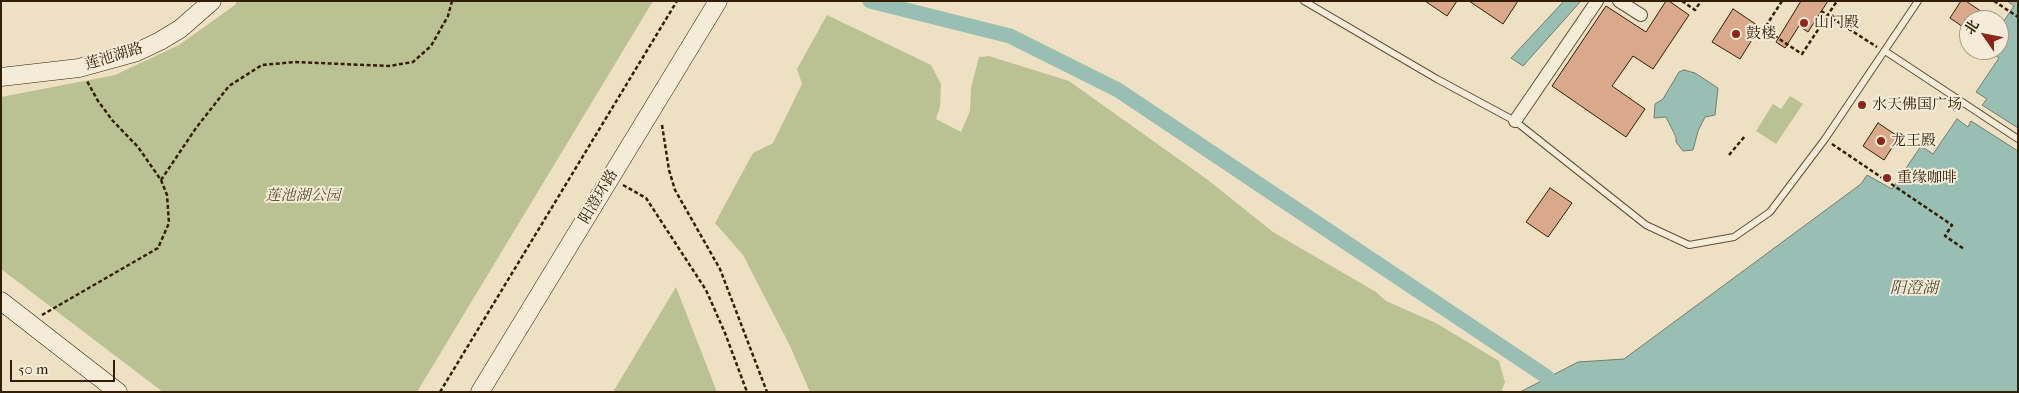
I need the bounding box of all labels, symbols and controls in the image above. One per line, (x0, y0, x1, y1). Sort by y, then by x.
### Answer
north arrow (1959, 10, 2009, 60)
place label: 山门殿 (1814, 14, 1859, 32)
marker: 山门殿 (1798, 17, 1810, 29)
text: 北 (1961, 17, 1983, 38)
place label: 鼓楼 (1746, 25, 1776, 43)
marker: 鼓楼 (1730, 28, 1742, 40)
street label: 莲池湖路 (83, 40, 145, 74)
place label: 水天佛国广场 (1872, 96, 1962, 114)
marker: 水天佛国广场 (1856, 99, 1868, 111)
place label: 龙王殿 (1891, 132, 1936, 150)
marker: 龙王殿 (1875, 135, 1887, 147)
street label: 阳澄环路 (576, 167, 622, 227)
place label: 重缘咖啡 (1897, 169, 1957, 187)
marker: 重缘咖啡 (1881, 172, 1893, 184)
park label: 莲池湖公园 (266, 187, 340, 205)
water label: 阳澄湖 (1890, 279, 1938, 299)
scale bar (12, 350, 118, 382)
text: 50 m (18, 360, 48, 378)

